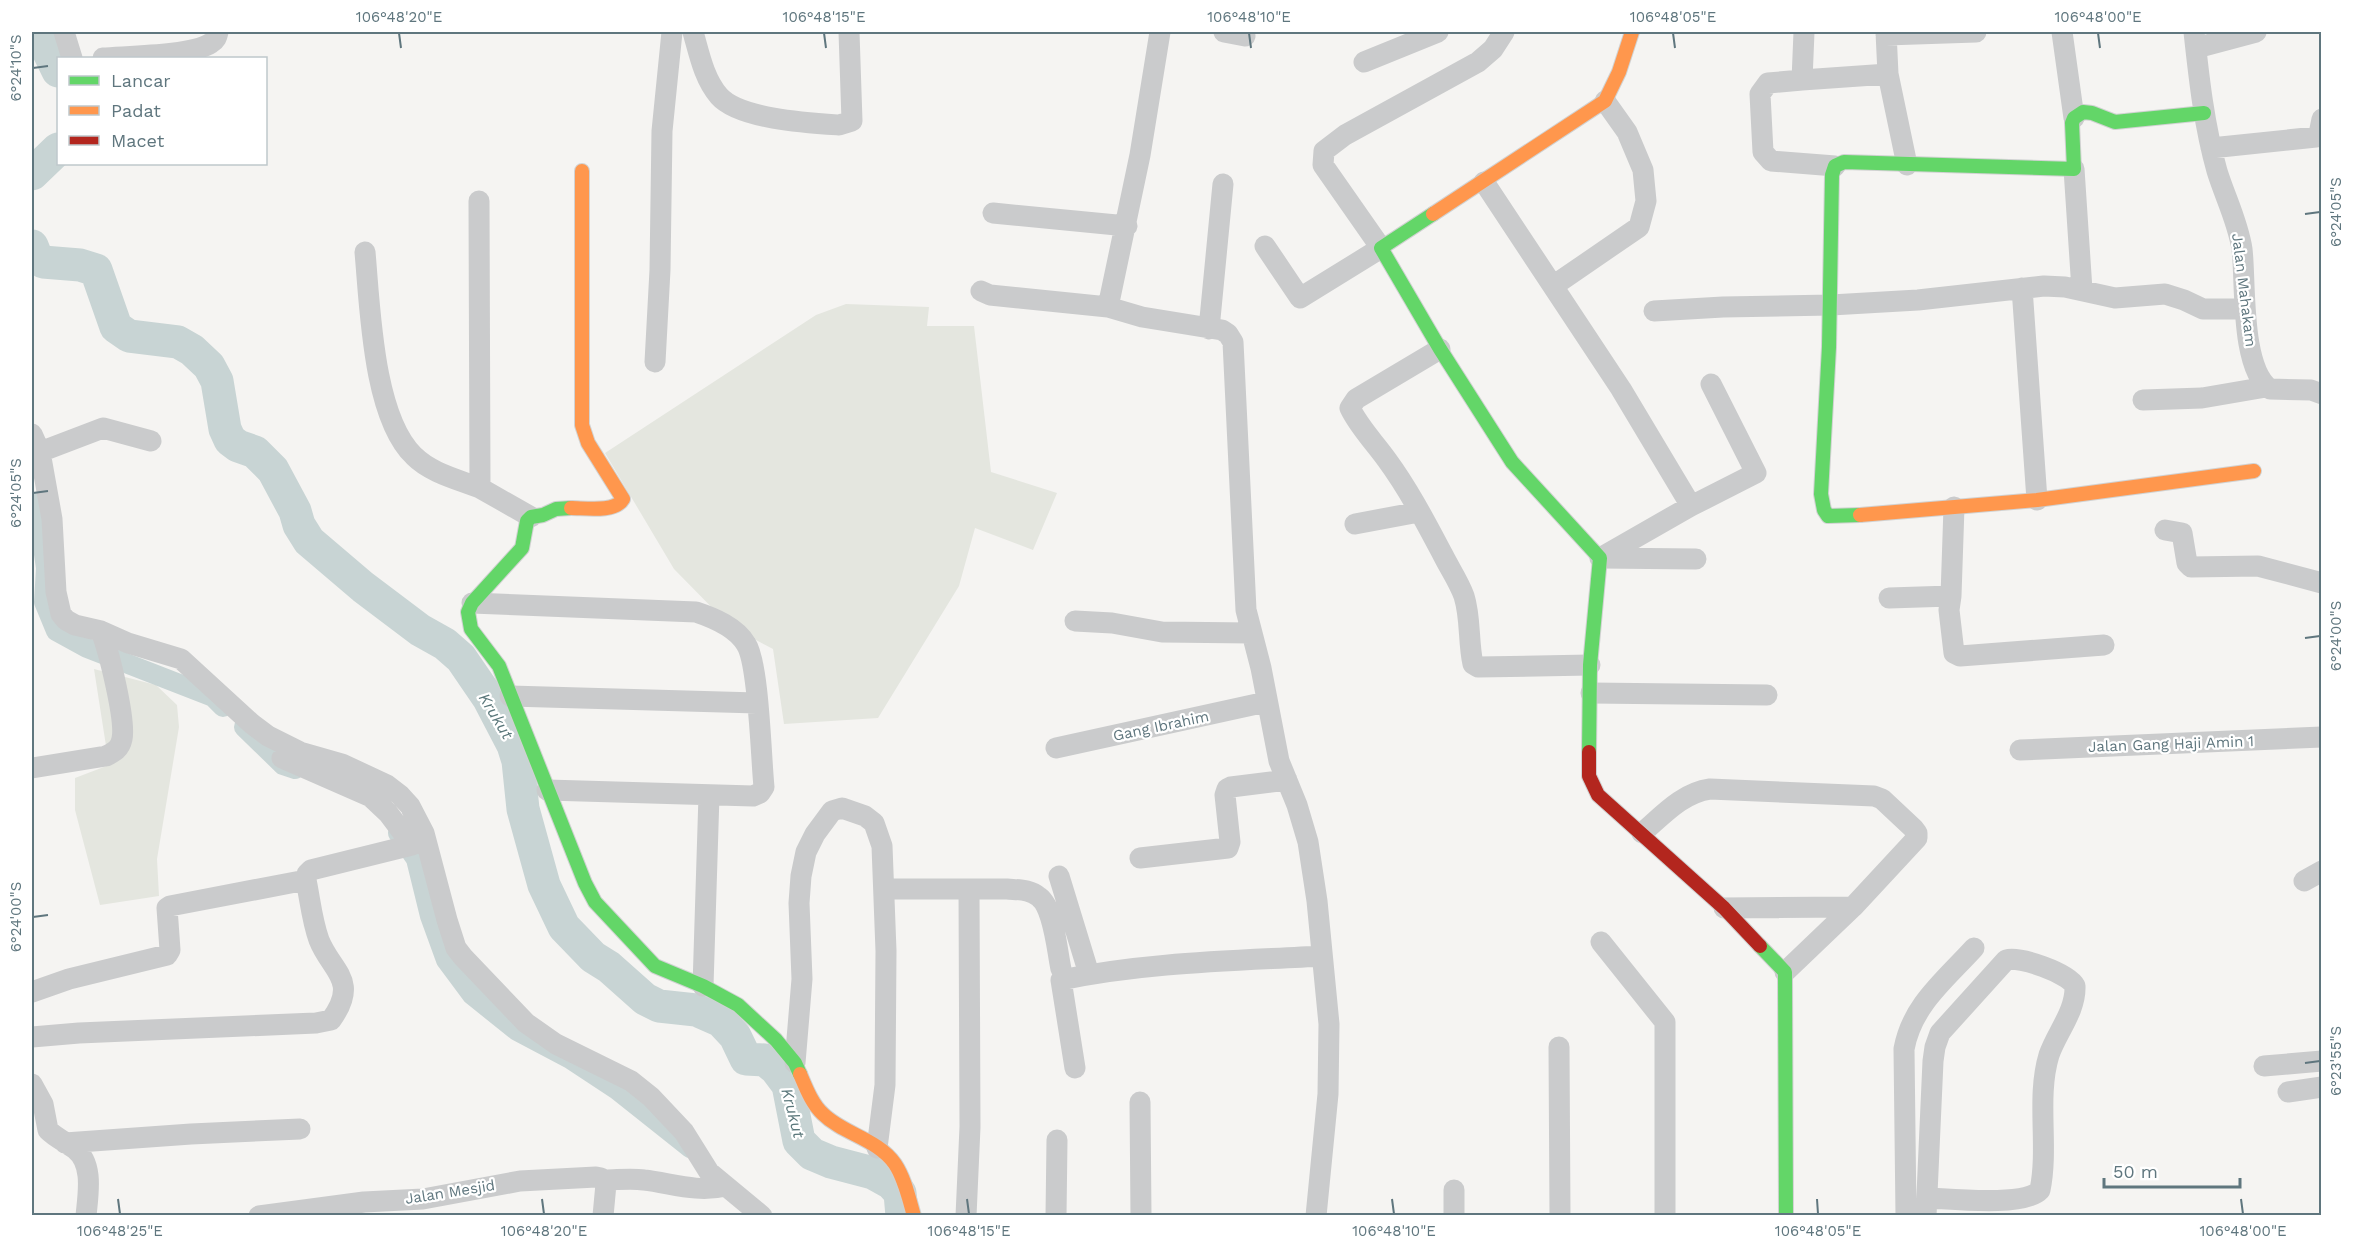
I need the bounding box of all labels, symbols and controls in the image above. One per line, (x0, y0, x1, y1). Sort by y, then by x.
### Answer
text: 106°48'20"E (356, 8, 442, 26)
text: 106°48'15"E (783, 8, 865, 26)
text: 106°48'10"E (1207, 8, 1291, 26)
text: 106°48'05"E (1630, 8, 1716, 26)
text: 106°48'00"E (2054, 8, 2142, 26)
text: 6°24'10"S (7, 34, 25, 102)
legend (57, 57, 267, 165)
text: Lancar (111, 70, 171, 91)
text: Padat (111, 100, 161, 121)
text: Macet (111, 130, 165, 151)
text: 6°24'05"S (2327, 177, 2345, 247)
street label: Jalan Mahakam (2228, 232, 2260, 348)
text: 6°24'05"S (7, 458, 25, 528)
text: 6°24'00"S (2327, 601, 2345, 671)
water label: Krukut (475, 689, 517, 743)
street label: Gang Ibrahim (1111, 707, 1211, 745)
street label: Jalan Gang Haji Amin 1 (2088, 732, 2254, 756)
text: 6°24'00"S (7, 882, 25, 952)
text: 6°23'55"S (2327, 1026, 2345, 1096)
water label: Krukut (777, 1086, 809, 1140)
scale bar (2104, 1151, 2240, 1189)
text: 50 m (2113, 1161, 2158, 1182)
street label: Jalan Mesjid (404, 1176, 496, 1208)
text: 106°48'25"E (77, 1222, 163, 1240)
text: 106°48'20"E (501, 1222, 587, 1240)
text: 106°48'15"E (928, 1222, 1010, 1240)
text: 106°48'10"E (1352, 1222, 1436, 1240)
text: 106°48'05"E (1775, 1222, 1861, 1240)
text: 106°48'00"E (2199, 1222, 2287, 1240)

